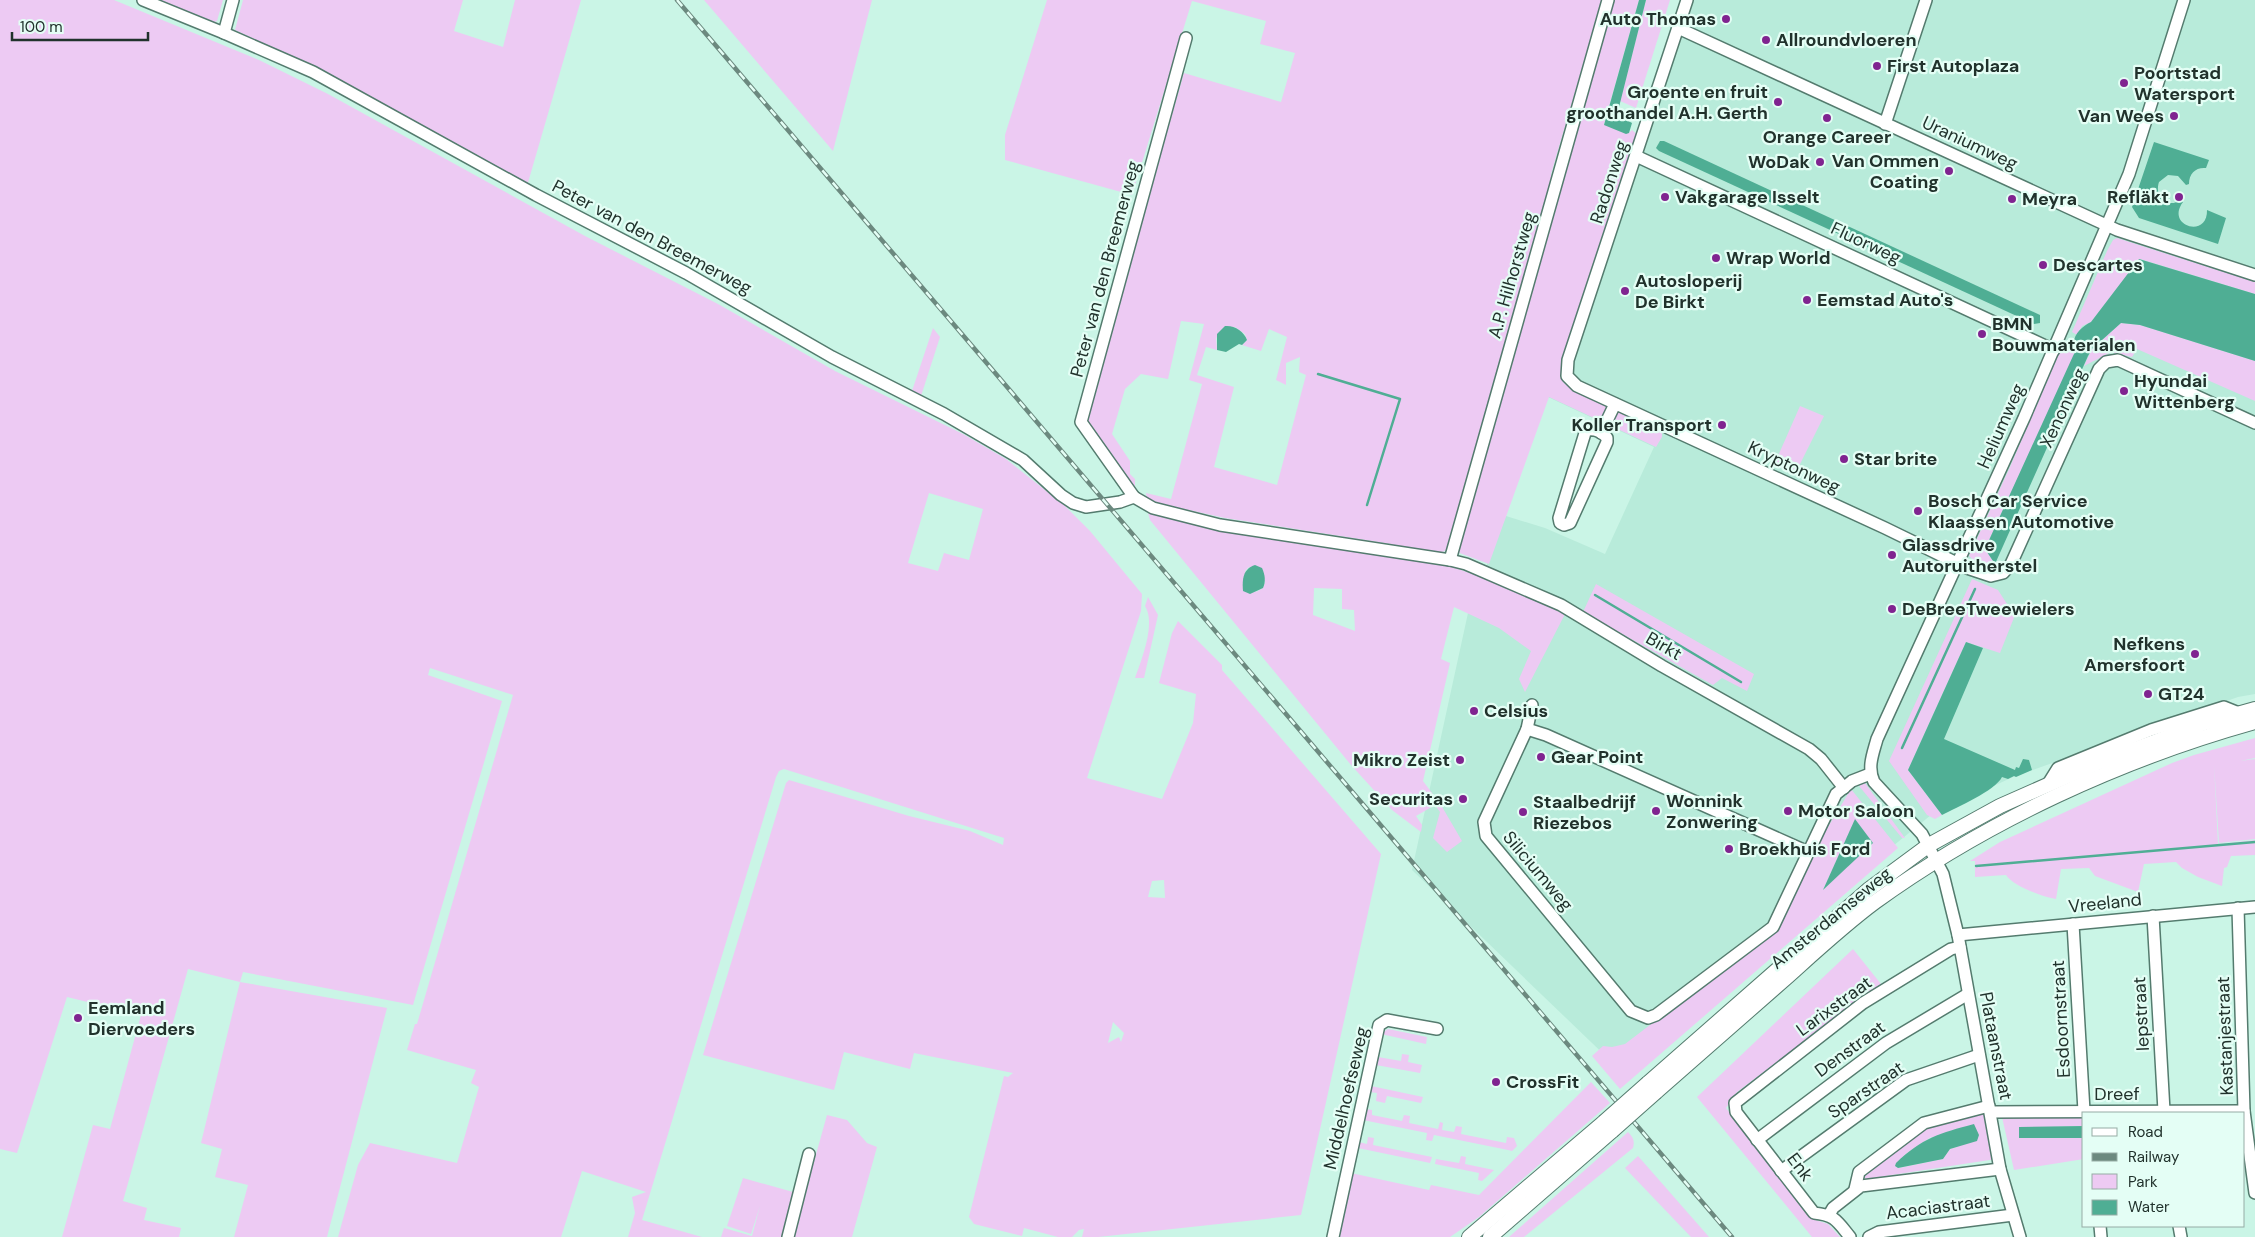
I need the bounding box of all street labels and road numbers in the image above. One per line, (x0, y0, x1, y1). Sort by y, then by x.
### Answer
street label: Uraniumweg (1918, 110, 2022, 176)
street label: Radonweg (1584, 137, 1634, 227)
street label: Peter van den Breemerweg (1065, 158, 1145, 380)
street label: Peter van den Breemerweg (548, 174, 756, 300)
street label: A.P. Hilhorstweg (1482, 209, 1542, 341)
street label: Fluorweg (1827, 216, 1905, 270)
street label: Xenonweg (2034, 364, 2092, 452)
street label: Heliumweg (1972, 380, 2030, 472)
street label: Kryptonweg (1744, 435, 1844, 499)
street label: Birkt (1642, 626, 1686, 666)
street label: Siliciumweg (1497, 826, 1579, 916)
street label: Amsterdamseweg (1765, 862, 1897, 974)
street label: Vreeland (2067, 887, 2143, 919)
street label: Esdoornstraat (2046, 960, 2076, 1078)
street label: Larixstraat (1791, 970, 1877, 1042)
street label: Iepstraat (2127, 976, 2155, 1052)
street label: Kastanjestraat (2211, 976, 2239, 1096)
street label: Plataanstraat (1974, 990, 2018, 1102)
street label: Denstraat (1810, 1015, 1890, 1083)
street label: Middelhoefseweg (1318, 1024, 1374, 1172)
street label: Sparstraat (1823, 1056, 1909, 1124)
street label: Dreef (2094, 1082, 2140, 1106)
street label: Enk (1782, 1148, 1818, 1186)
street label: Acaciastraat (1885, 1189, 1991, 1225)

